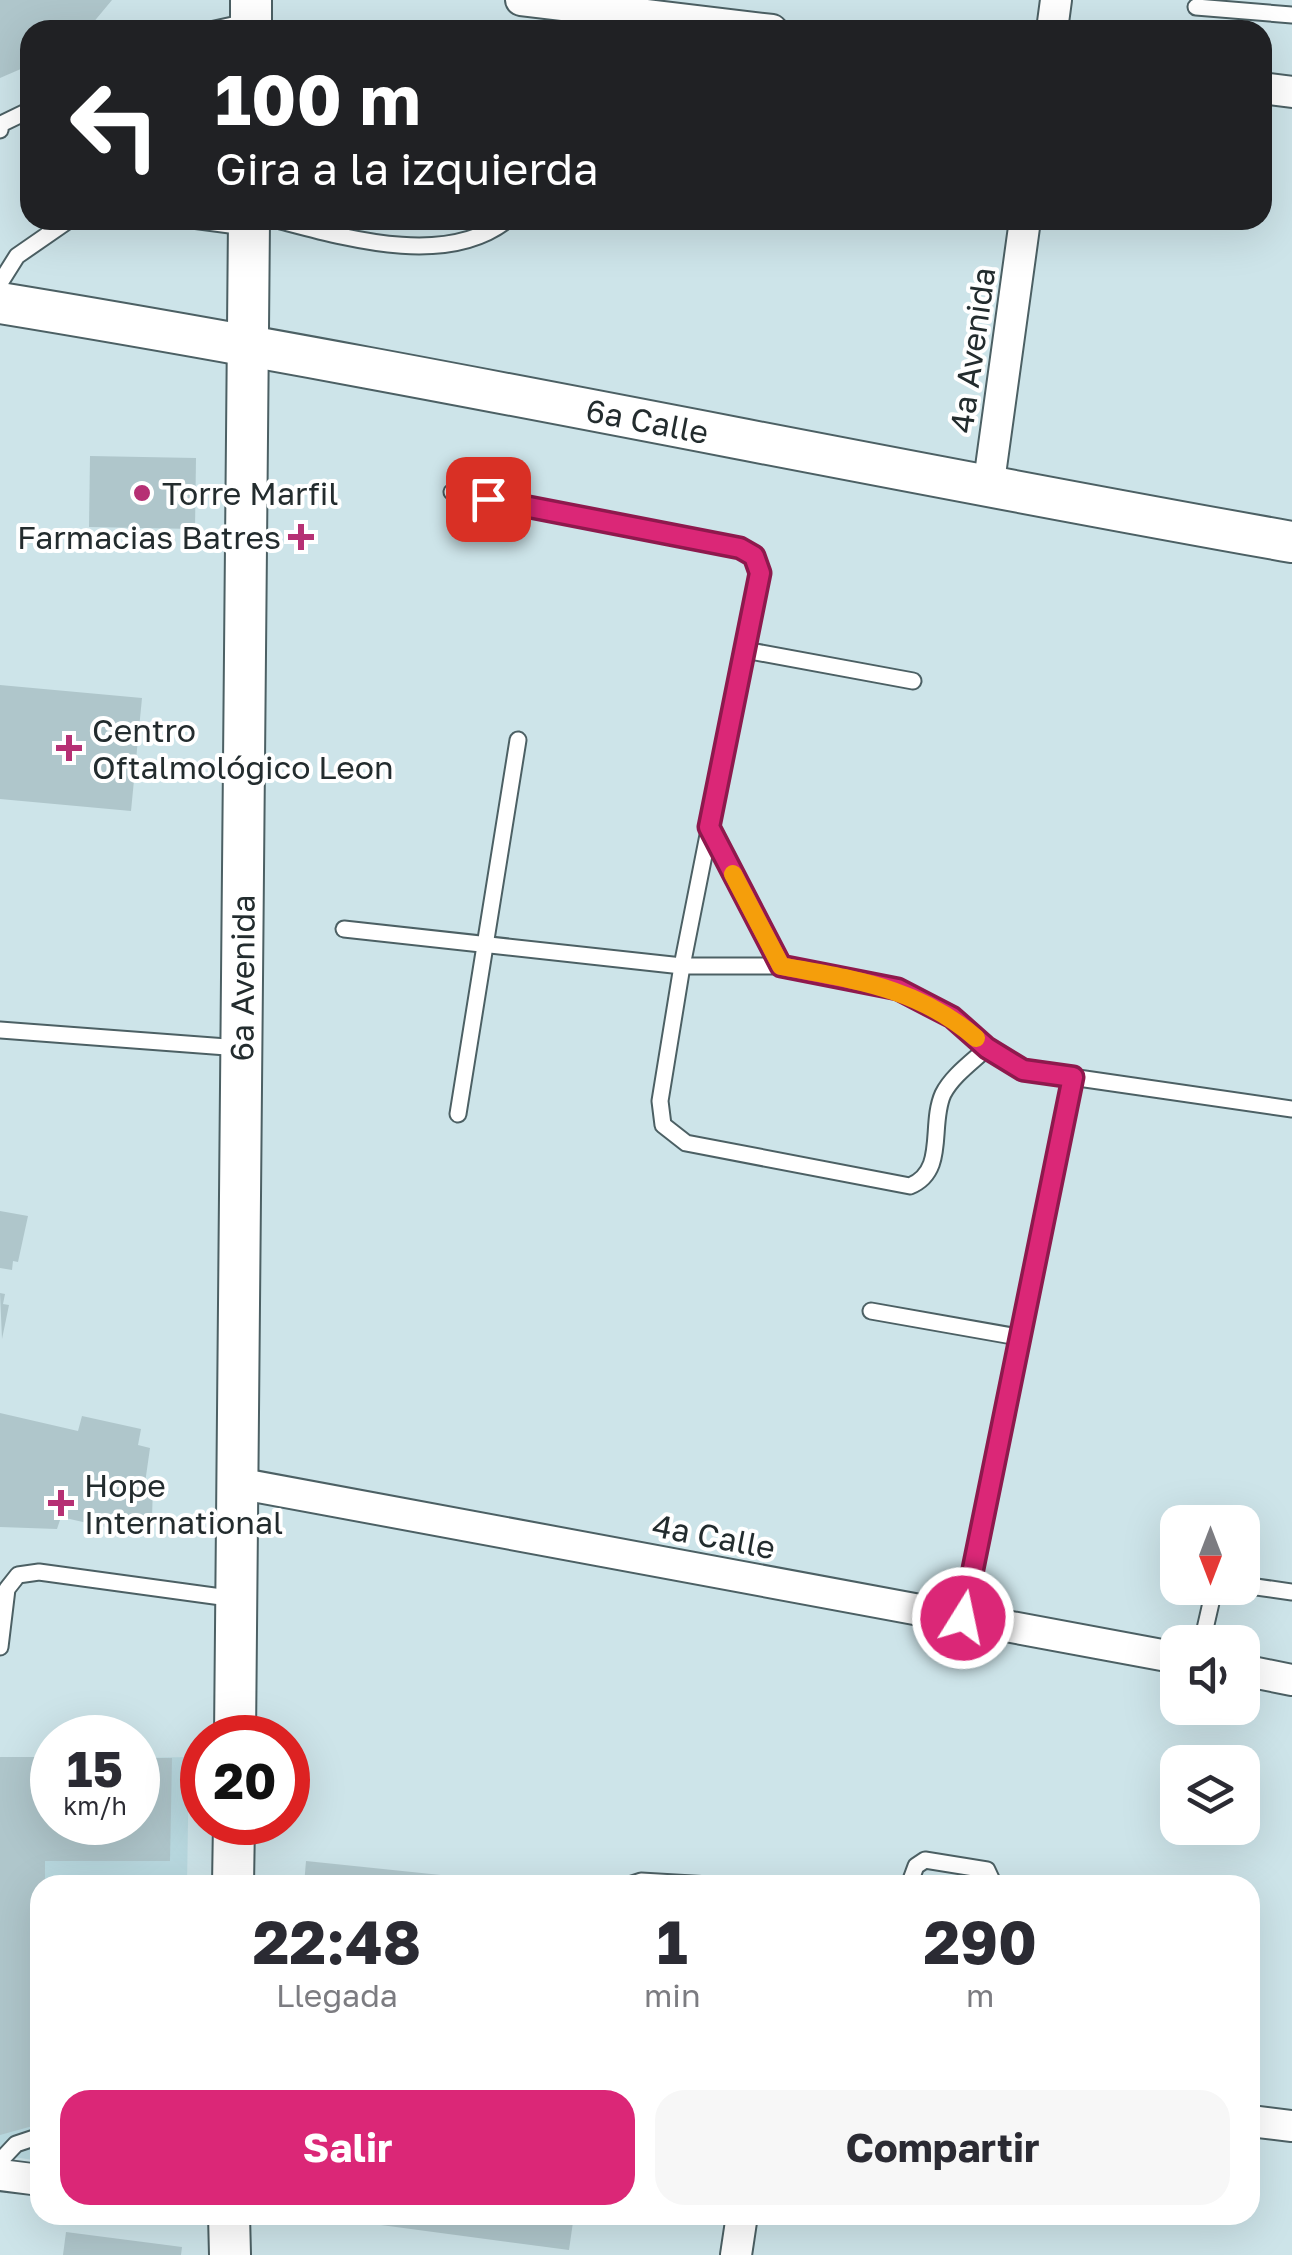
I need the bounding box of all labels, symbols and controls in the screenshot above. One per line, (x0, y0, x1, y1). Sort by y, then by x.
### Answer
text: 100 m (215, 56, 421, 140)
icon: left (50, 60, 180, 190)
text: Gira a la izquierda (215, 141, 599, 195)
street label: 4a Avenida (942, 265, 1002, 435)
street label: 6a Calle (583, 390, 712, 451)
pin (446, 457, 531, 542)
icon: arrive (461, 472, 516, 527)
place label: Torre Marfil (162, 474, 339, 512)
marker: Torre Marfil (131, 482, 153, 504)
place label: Farmacias Batres (17, 518, 281, 556)
marker: Farmacias Batres (290, 526, 312, 548)
place label: Centro Oftalmológico Leon (92, 711, 394, 786)
marker: Centro Oftalmológico Leon (56, 735, 82, 761)
street label: 6a Avenida (222, 894, 262, 1062)
place label: Hope International (84, 1466, 283, 1541)
marker: Hope International (48, 1490, 74, 1516)
north arrow (1160, 1505, 1260, 1605)
map controls (1160, 1505, 1260, 1845)
street label: 4a Calle (649, 1506, 779, 1566)
position arrow (911, 1566, 1015, 1670)
button: sound (1160, 1625, 1260, 1725)
speed limit sign: 20 (180, 1715, 310, 1845)
text: 15 (67, 1738, 123, 1798)
button: layers (1160, 1745, 1260, 1845)
text: km/h (63, 1790, 127, 1821)
text: 22:48 (253, 1905, 421, 1977)
text: 1 (657, 1905, 688, 1977)
text: 290 (923, 1905, 1037, 1977)
text: Llegada (276, 1976, 398, 2014)
text: min (644, 1976, 701, 2014)
text: m (966, 1976, 994, 2014)
button: Salir (60, 2090, 635, 2205)
button: Compartir (655, 2090, 1230, 2205)

